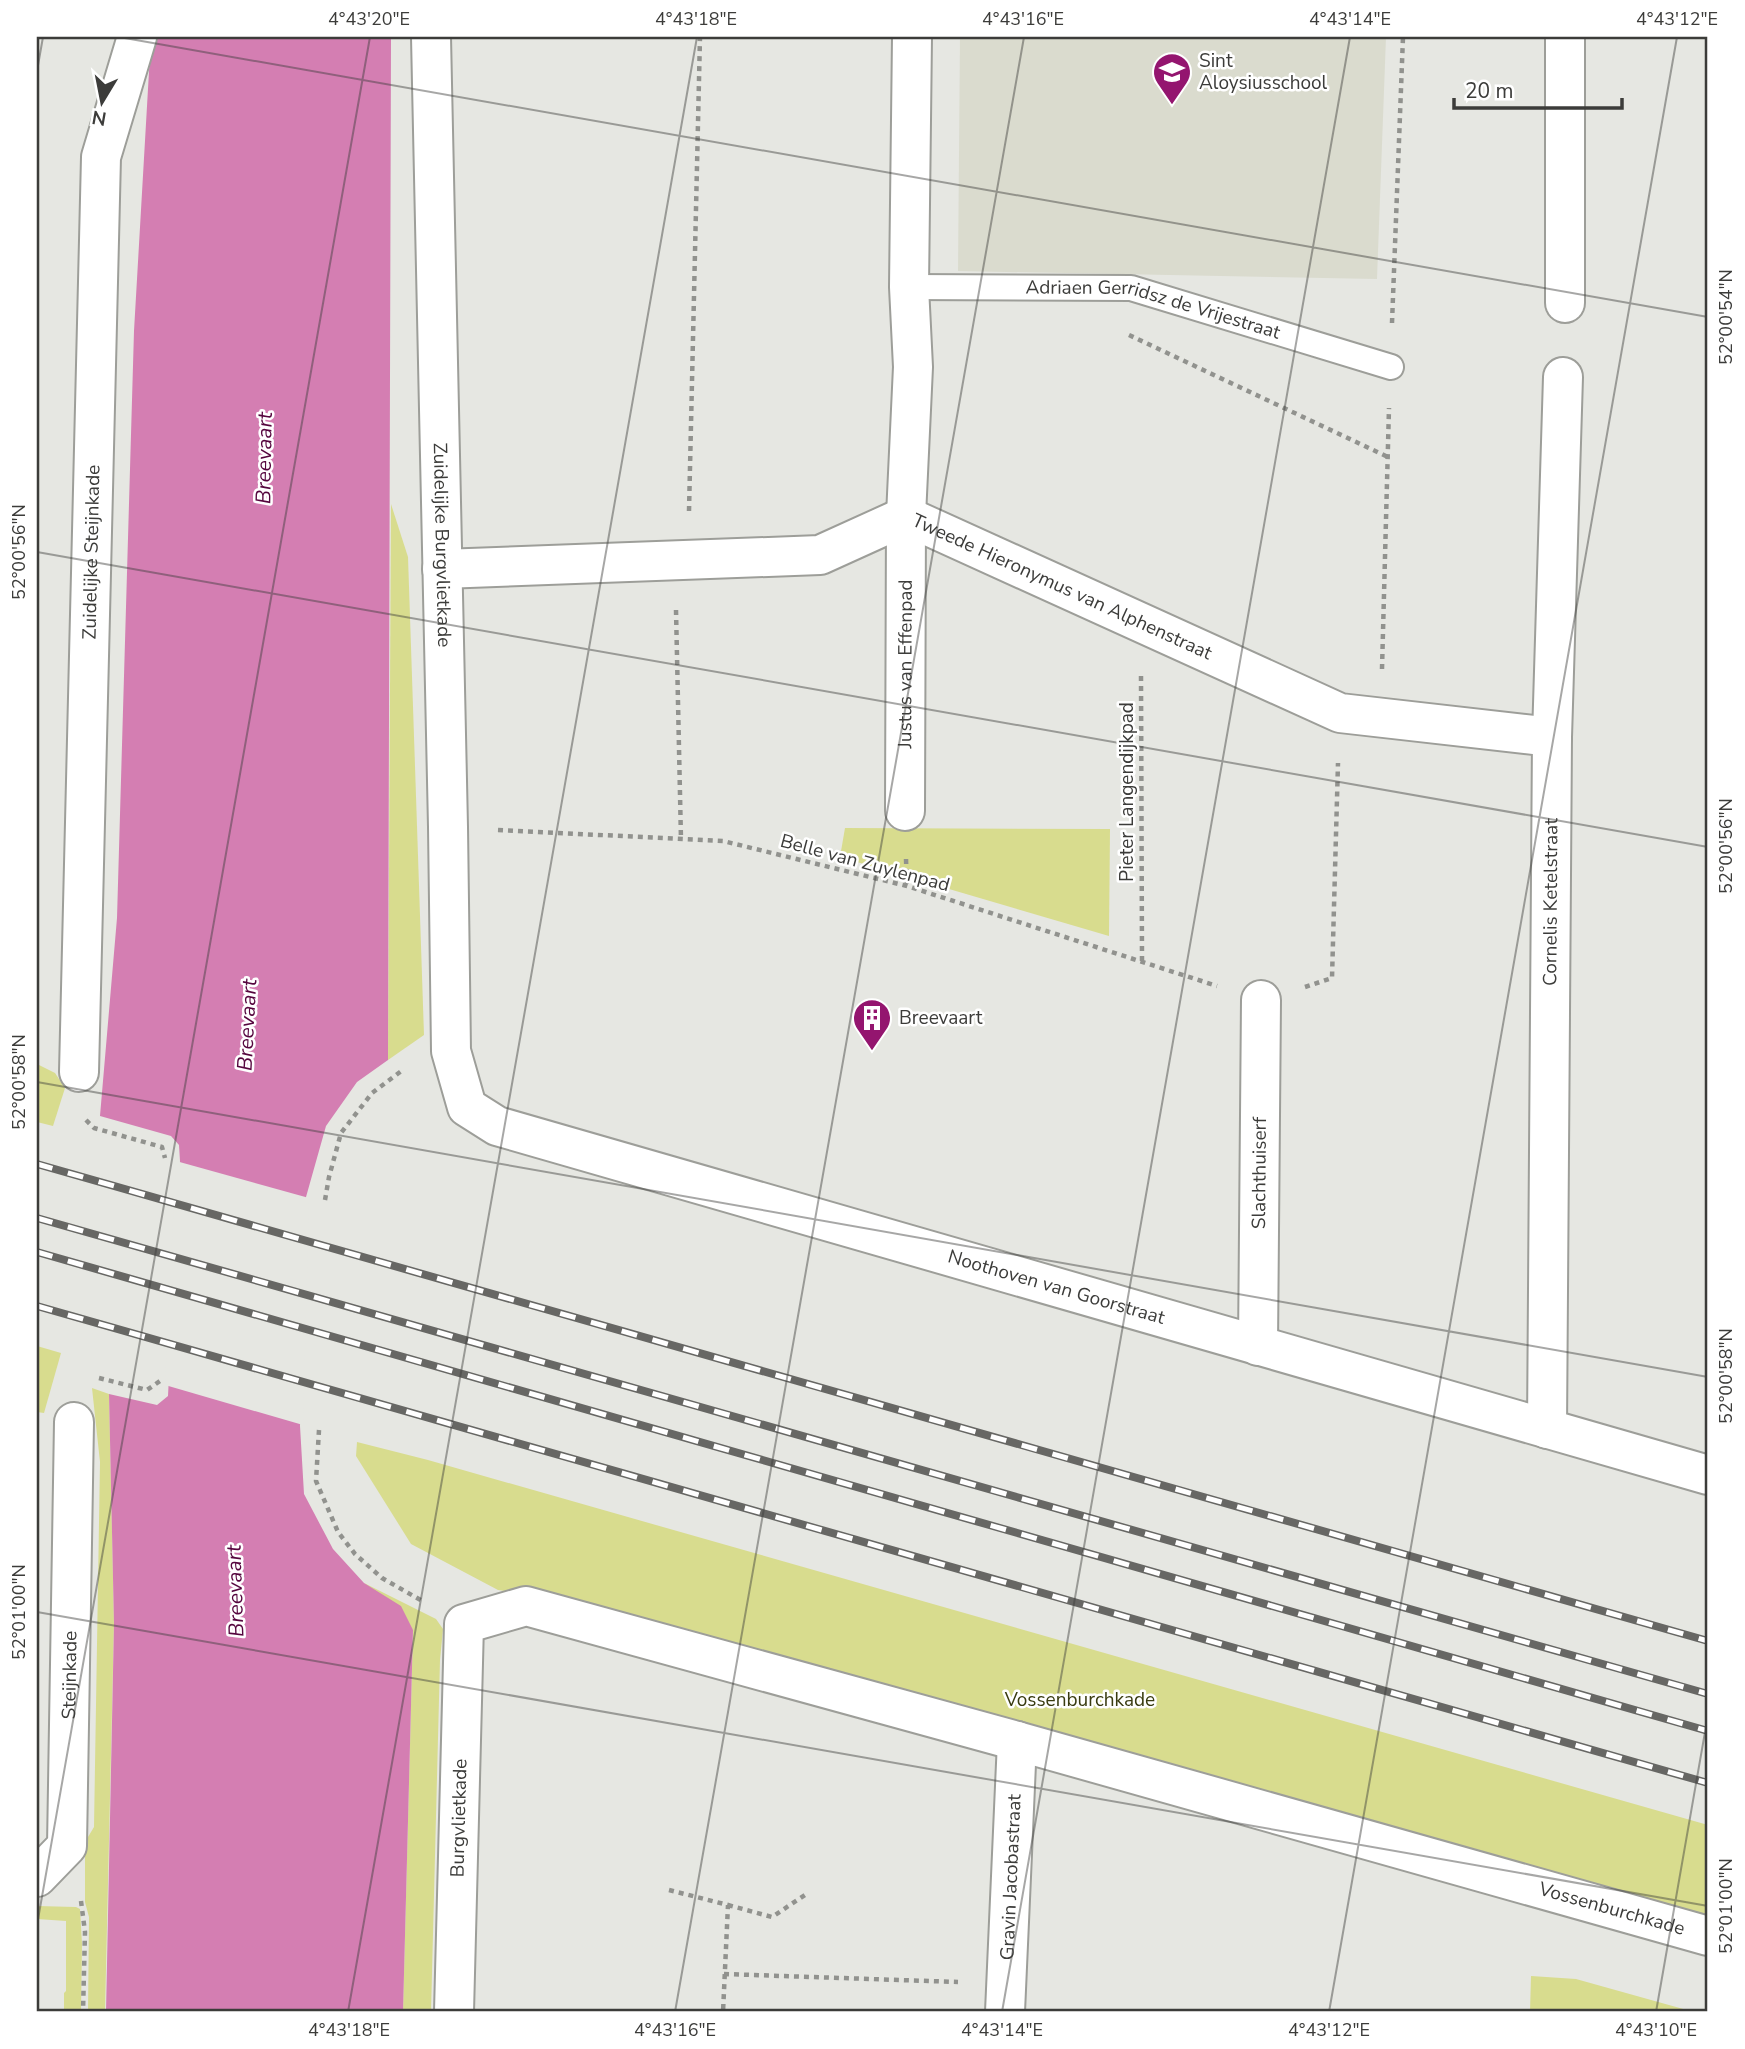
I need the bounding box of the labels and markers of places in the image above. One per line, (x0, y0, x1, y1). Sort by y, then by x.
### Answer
place label: Sint Aloysiusschool (1199, 48, 1328, 96)
school or university icon: Sint Aloysiusschool (1151, 51, 1193, 106)
building icon: Breevaart (851, 997, 893, 1052)
place label: Breevaart (899, 1005, 983, 1031)

